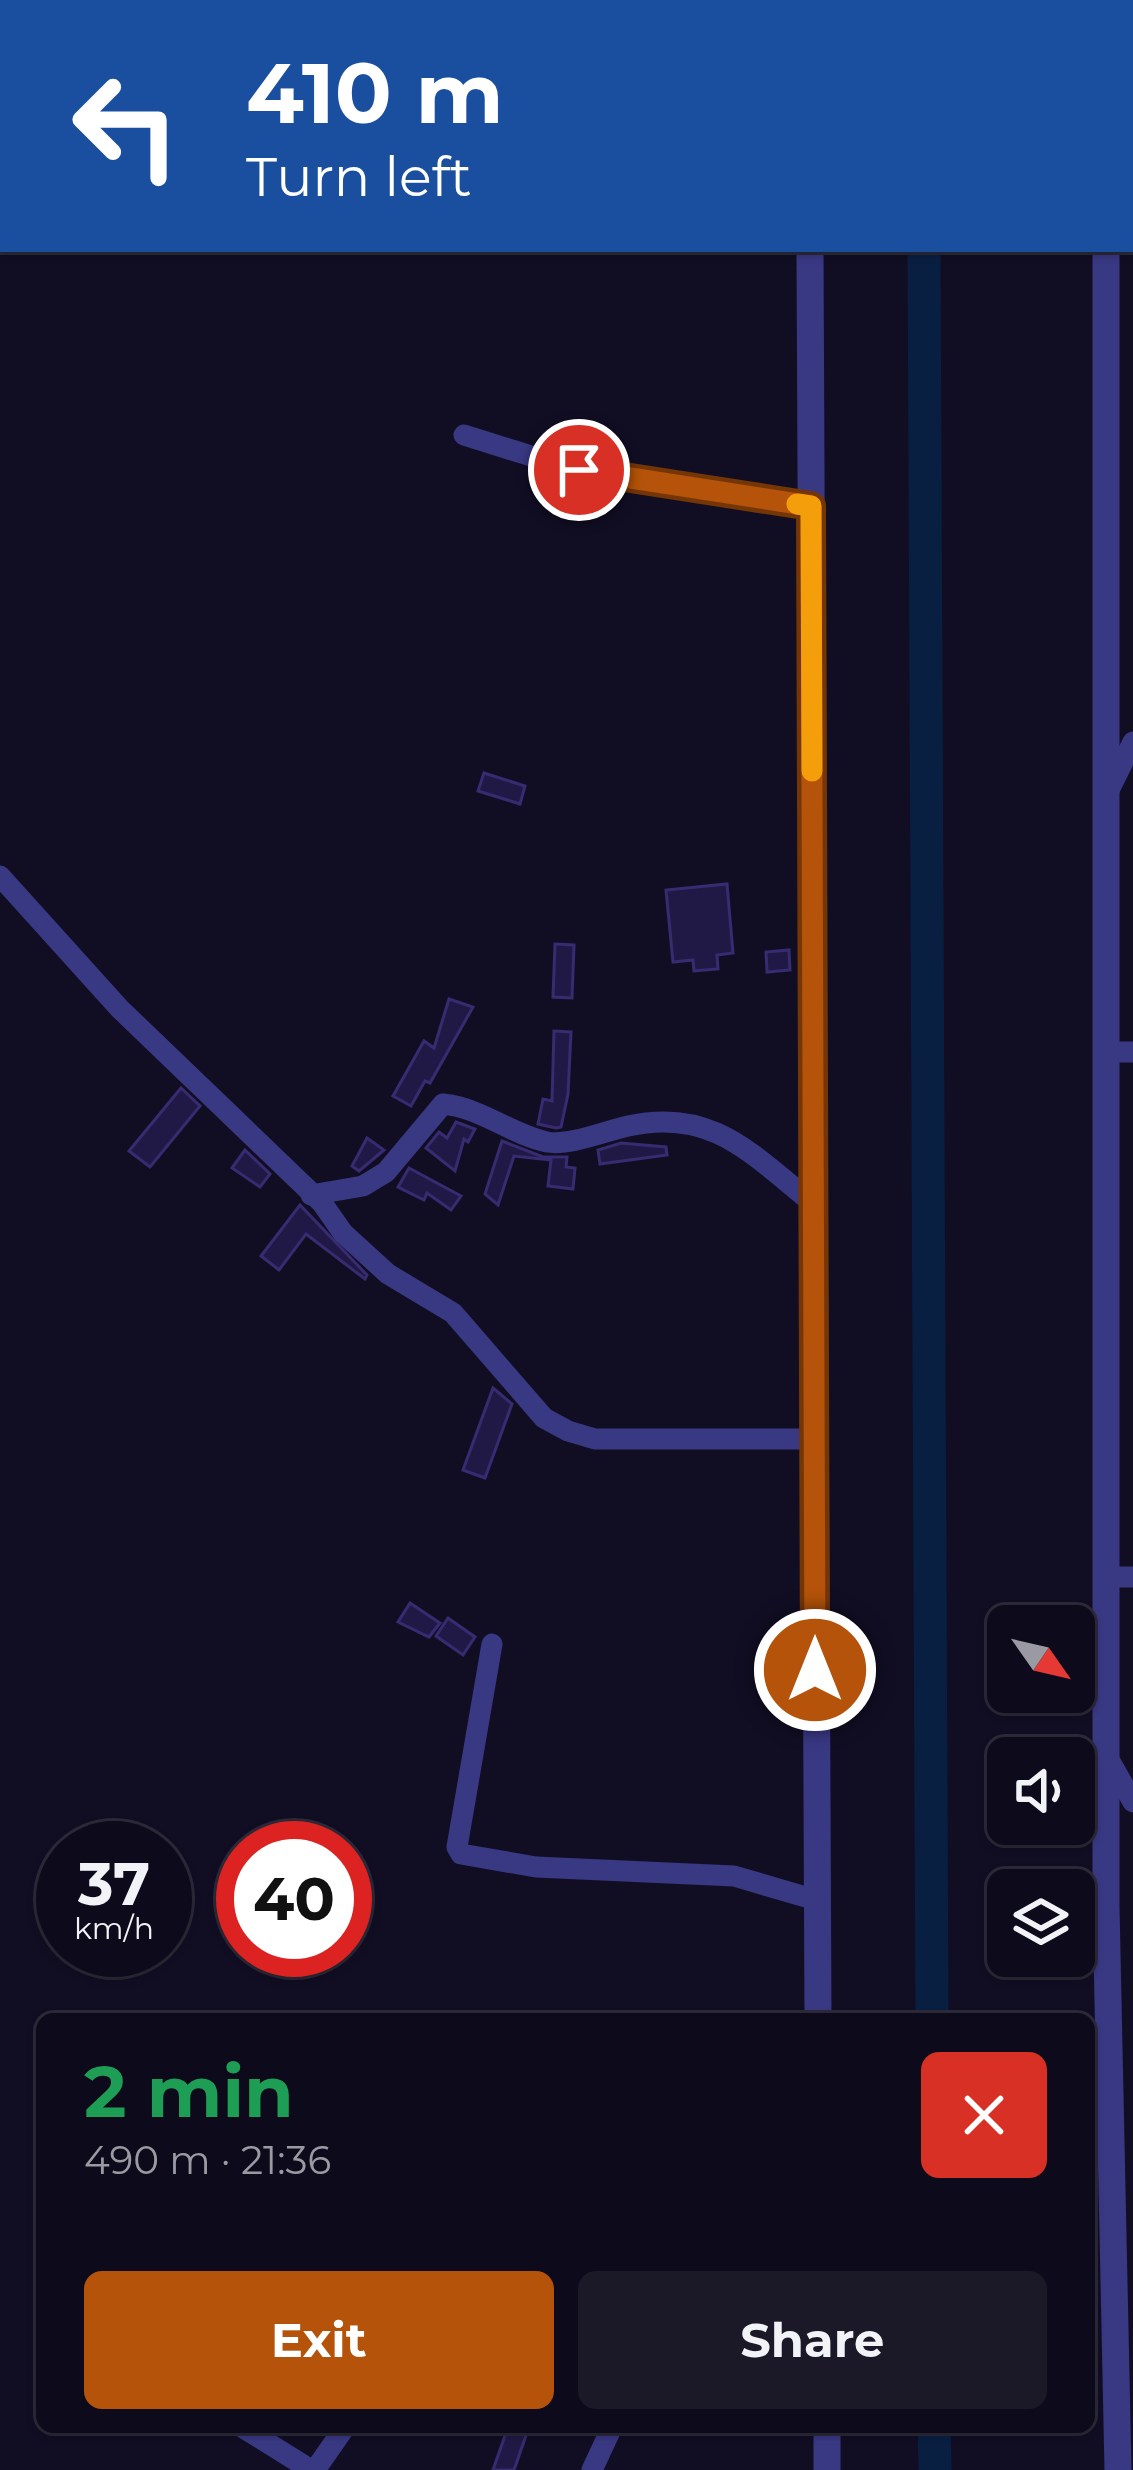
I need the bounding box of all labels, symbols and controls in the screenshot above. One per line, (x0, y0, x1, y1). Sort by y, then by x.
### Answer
text: 410 m (246, 42, 504, 144)
icon: left (48, 48, 204, 204)
text: Turn left (246, 144, 472, 210)
pin (528, 419, 630, 521)
icon: arrive (546, 437, 612, 503)
north arrow (987, 1605, 1095, 1713)
map controls (987, 1605, 1095, 1977)
position arrow (752, 1607, 878, 1733)
button: sound (987, 1737, 1095, 1845)
speed limit sign: 40 (216, 1821, 372, 1977)
text: 37 (78, 1847, 150, 1920)
button: layers (987, 1869, 1095, 1977)
text: km/h (74, 1910, 154, 1947)
text: 2 min (84, 2047, 294, 2135)
button: close (921, 2052, 1047, 2178)
text: 490 m · 21:36 (84, 2136, 331, 2184)
button: Exit (84, 2271, 554, 2409)
button: Share (578, 2271, 1047, 2409)

